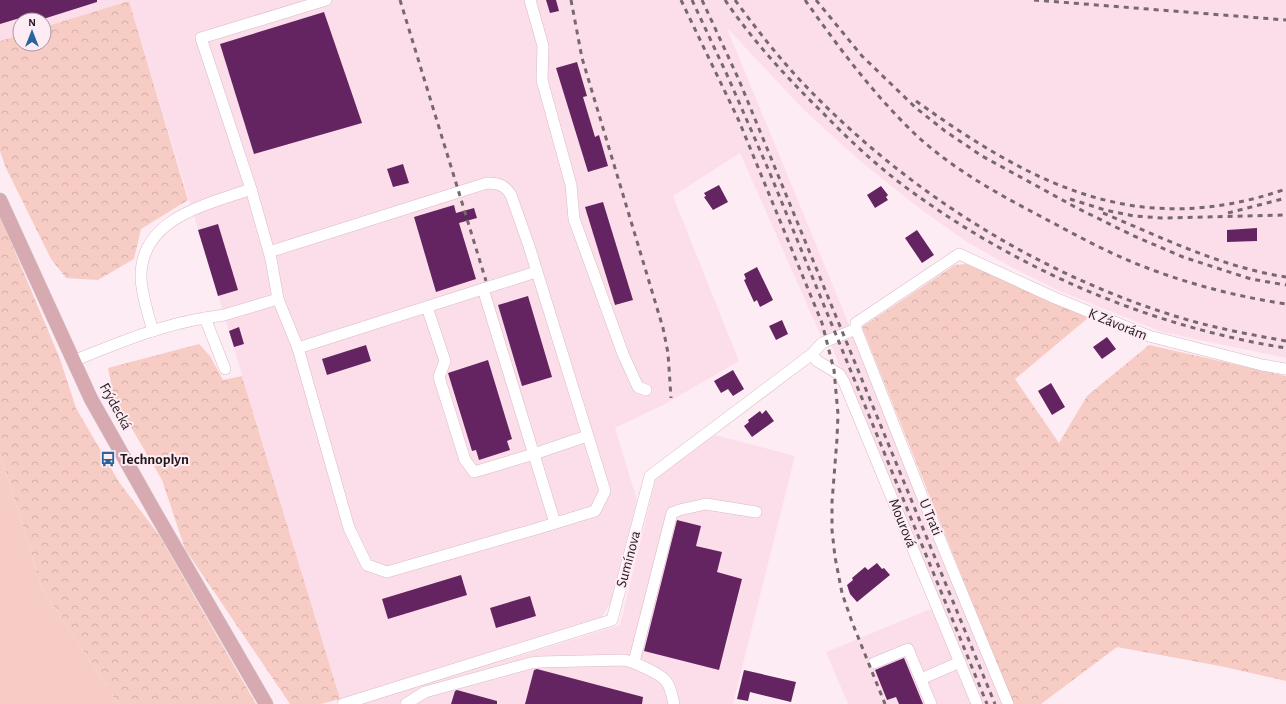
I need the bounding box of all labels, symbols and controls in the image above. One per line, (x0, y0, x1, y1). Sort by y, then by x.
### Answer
north arrow (12, 12, 52, 52)
text: N (28, 17, 36, 28)
street label: K Závorám (1086, 306, 1149, 343)
street label: Frýdecká (97, 380, 134, 432)
bus stop icon: Technoplyn (99, 450, 117, 468)
place label: Technoplyn (120, 452, 189, 467)
street label: Mourová (886, 497, 919, 550)
street label: U Trati (916, 497, 945, 538)
street label: Sumínova (614, 529, 643, 589)

